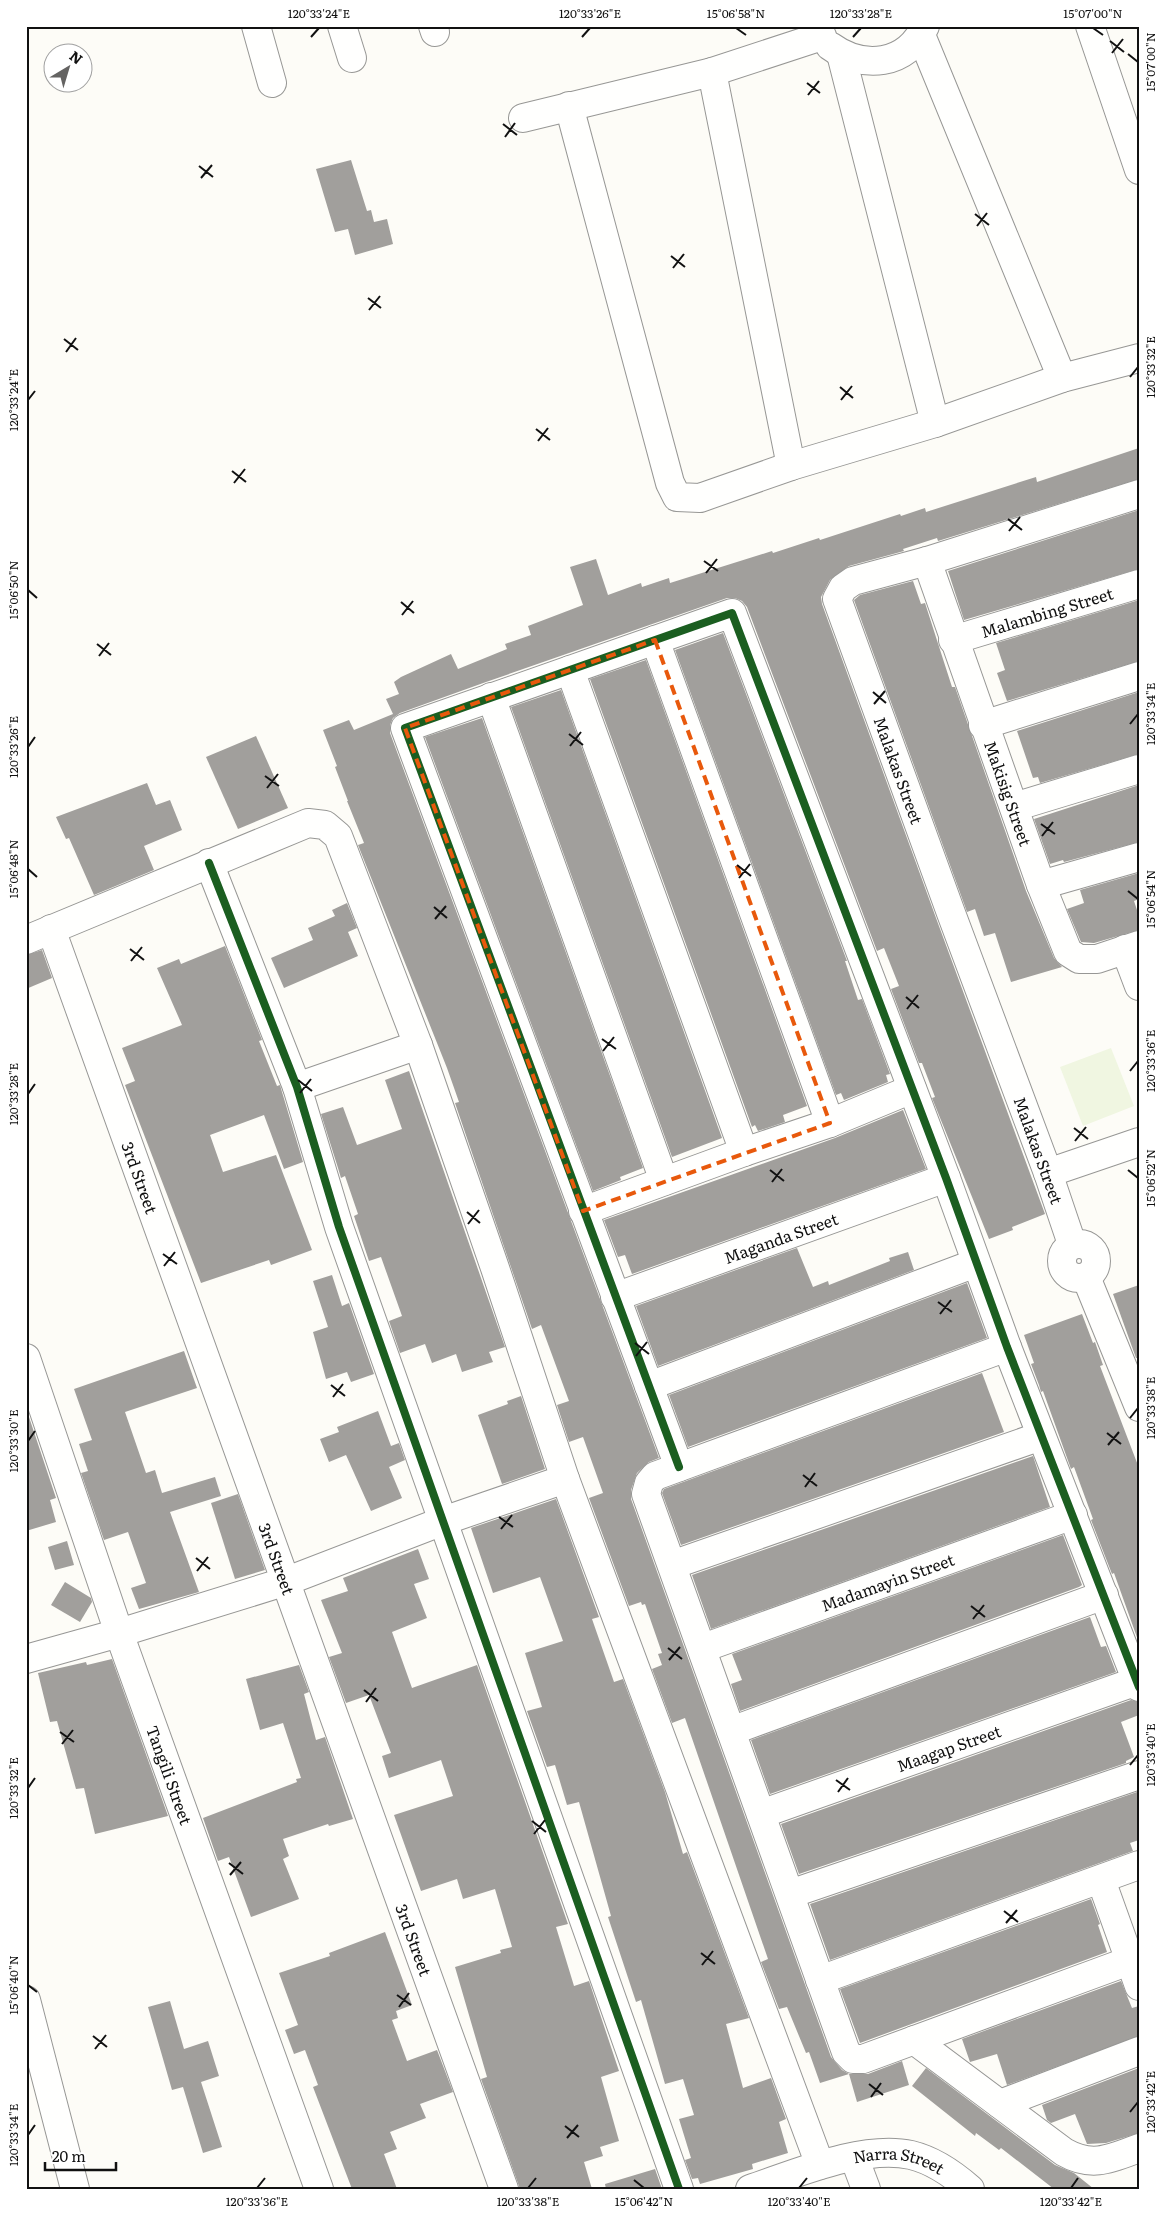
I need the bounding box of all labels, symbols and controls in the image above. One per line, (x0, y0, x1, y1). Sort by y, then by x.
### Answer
text: 120°33'24"E (288, 4, 350, 22)
text: 120°33'26"E (559, 4, 621, 22)
text: 15°06'58"N (707, 4, 765, 22)
text: 120°33'28"E (830, 4, 892, 22)
text: 15°07'00"N (1063, 4, 1123, 22)
text: 15°07'00"N (1141, 32, 1159, 92)
north arrow (42, 42, 92, 92)
text: N (66, 45, 88, 69)
text: 120°33'32"E (1141, 336, 1159, 398)
text: 120°33'24"E (4, 369, 22, 431)
text: 15°06'50"N (4, 561, 22, 619)
street label: Malambing Street (978, 580, 1116, 643)
text: 120°33'34"E (1141, 682, 1159, 745)
street label: Malakas Street (868, 713, 930, 828)
text: 120°33'26"E (4, 716, 22, 778)
street label: Makisig Street (979, 737, 1038, 849)
text: 15°06'48"N (4, 839, 22, 899)
text: 15°06'54"N (1141, 870, 1159, 928)
text: 120°33'36"E (1141, 1029, 1159, 1092)
text: 120°33'28"E (4, 1063, 22, 1125)
street label: Malakas Street (1008, 1093, 1070, 1208)
street label: 3rd Street (116, 1138, 164, 1217)
text: 15°06'52"N (1141, 1149, 1159, 1207)
street label: Maganda Street (720, 1206, 841, 1269)
text: 120°33'38"E (1141, 1376, 1159, 1439)
text: 120°33'30"E (4, 1409, 22, 1473)
street label: 3rd Street (253, 1519, 301, 1598)
street label: Madamayin Street (818, 1547, 958, 1617)
street label: Maagap Street (893, 1718, 1005, 1777)
street label: Tangili Street (141, 1722, 199, 1828)
text: 120°33'40"E (1141, 1723, 1159, 1787)
text: 120°33'32"E (4, 1757, 22, 1819)
street label: 3rd Street (390, 1900, 439, 1979)
text: 15°06'40"N (4, 1955, 22, 2015)
text: 120°33'42"E (1141, 2071, 1159, 2133)
text: 120°33'34"E (4, 2103, 22, 2166)
scale bar (45, 2140, 116, 2172)
street label: Narra Street (851, 2141, 950, 2180)
text: 20 m (52, 2144, 86, 2167)
text: 120°33'36"E (226, 2192, 289, 2210)
text: 120°33'38"E (497, 2192, 560, 2210)
text: 15°06'42"N (615, 2192, 673, 2210)
text: 120°33'40"E (767, 2192, 831, 2210)
text: 120°33'42"E (1040, 2192, 1103, 2210)

